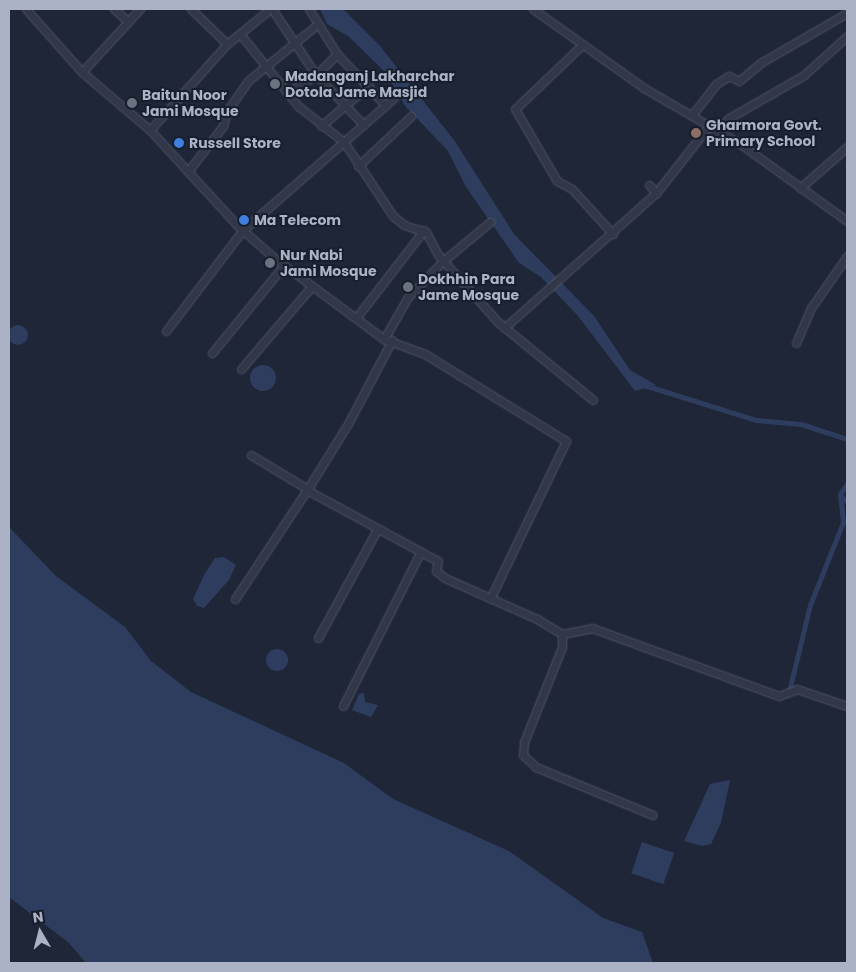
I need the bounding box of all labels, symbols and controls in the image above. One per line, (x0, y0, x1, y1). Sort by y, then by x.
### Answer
place label: Madanganj Lakharchar Dotola Jame Masjid (285, 68, 455, 100)
marker: Madanganj Lakharchar Dotola Jame Masjid (269, 78, 281, 90)
place label: Baitun Noor Jami Mosque (142, 87, 239, 120)
marker: Baitun Noor Jami Mosque (126, 97, 138, 109)
place label: Gharmora Govt. Primary School (706, 117, 822, 150)
marker: Gharmora Govt. Primary School (690, 127, 702, 139)
place label: Russell Store (189, 135, 281, 151)
marker: Russell Store (173, 137, 185, 149)
place label: Ma Telecom (254, 212, 341, 228)
marker: Ma Telecom (238, 214, 250, 226)
place label: Nur Nabi Jami Mosque (280, 247, 377, 280)
marker: Nur Nabi Jami Mosque (264, 257, 276, 269)
place label: Dokhhin Para Jame Mosque (418, 271, 519, 304)
marker: Dokhhin Para Jame Mosque (402, 281, 414, 293)
north arrow (15, 907, 65, 957)
text: N (31, 907, 45, 928)

